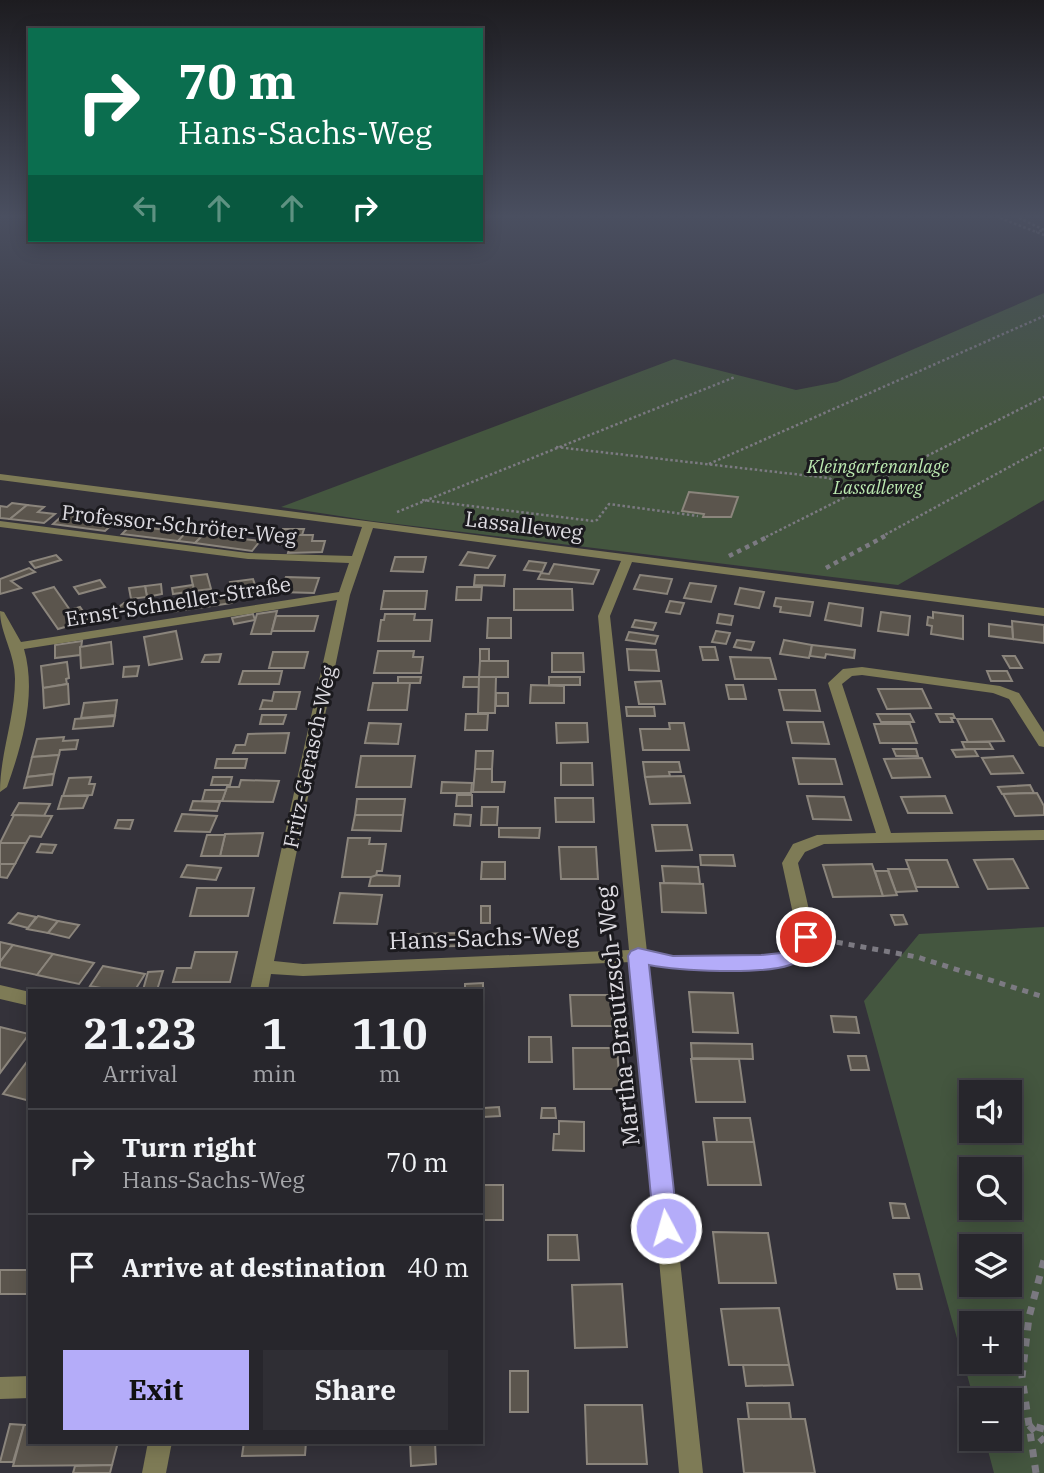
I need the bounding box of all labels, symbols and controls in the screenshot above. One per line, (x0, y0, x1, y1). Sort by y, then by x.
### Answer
text: 70 m (178, 49, 296, 112)
icon: right (63, 56, 154, 147)
text: Hans-Sachs-Weg (178, 111, 432, 153)
icon: left (127, 189, 165, 227)
icon: ahead (200, 189, 238, 227)
icon: ahead (273, 189, 311, 227)
icon: right (346, 189, 384, 227)
park label: Kleingartenanlage Lassalleweg (806, 455, 949, 499)
street label: Professor-Schröter-Weg (60, 498, 299, 550)
street label: Lassalleweg (464, 504, 585, 546)
street label: Ernst-Schneller-Straße (63, 569, 293, 633)
street label: Fritz-Gerasch-Weg (276, 662, 342, 851)
street label: Martha-Brautzsch-Weg (587, 884, 647, 1148)
pin (776, 907, 836, 967)
street label: Hans-Sachs-Weg (388, 918, 580, 956)
icon: arrive (787, 918, 825, 956)
text: 21:23 (83, 1006, 197, 1061)
text: 1 (262, 1006, 287, 1061)
text: 110 (352, 1006, 427, 1061)
text: Arrival (103, 1058, 178, 1088)
text: min (253, 1058, 296, 1088)
text: m (379, 1058, 401, 1088)
map controls (959, 1080, 1022, 1451)
button: sound (959, 1080, 1022, 1143)
text: Turn right (122, 1130, 256, 1164)
icon: right (63, 1143, 101, 1181)
text: 70 m (386, 1145, 448, 1179)
button: search (959, 1157, 1022, 1220)
text: Hans-Sachs-Weg (122, 1164, 305, 1194)
position arrow (629, 1191, 703, 1265)
button: layers (959, 1234, 1022, 1297)
icon: arrive (63, 1248, 101, 1286)
text: Arrive at destination (122, 1250, 386, 1284)
text: 40 m (407, 1250, 469, 1284)
button: + (959, 1311, 1022, 1374)
button: Exit (63, 1350, 249, 1430)
button: Share (263, 1350, 448, 1430)
button: − (959, 1388, 1022, 1451)

